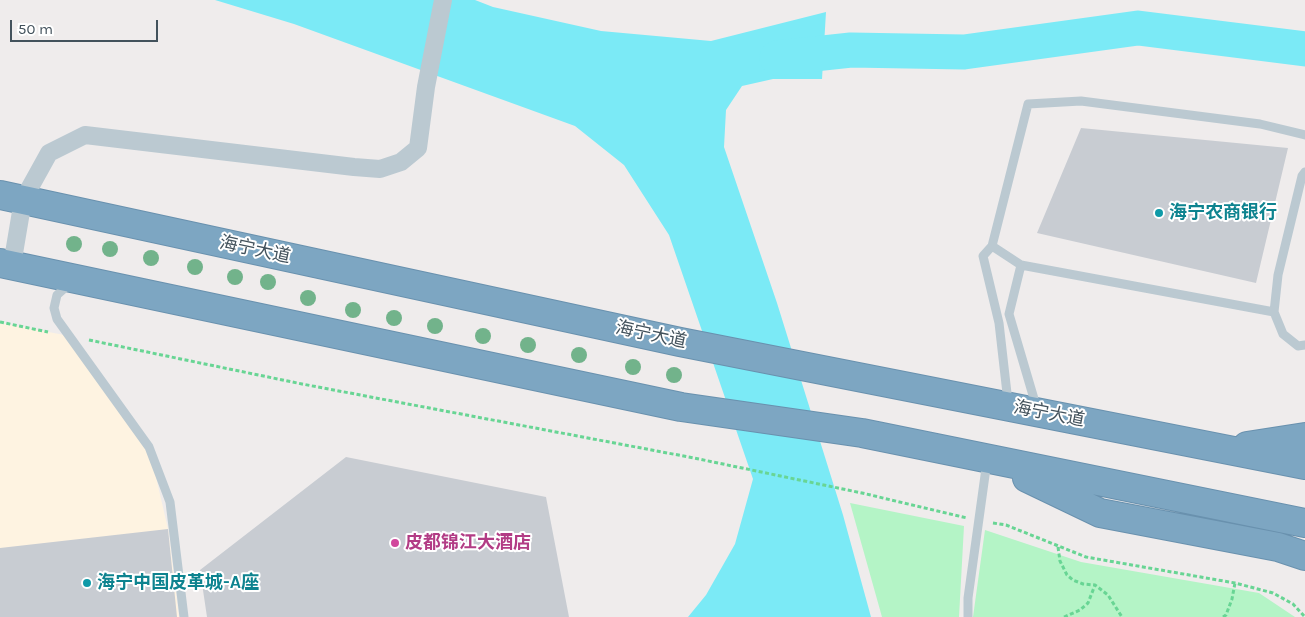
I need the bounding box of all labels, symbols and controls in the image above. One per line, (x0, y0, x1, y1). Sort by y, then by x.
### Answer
scale bar (12, 10, 160, 42)
text: 50 m (18, 20, 53, 38)
place label: 海宁农商银行 (1169, 202, 1277, 224)
marker: 海宁农商银行 (1153, 207, 1165, 219)
street label: 海宁大道 (218, 232, 292, 268)
street label: 海宁大道 (614, 317, 688, 353)
street label: 海宁大道 (1012, 397, 1086, 431)
place label: 皮都锦江大酒店 (405, 532, 531, 554)
marker: 皮都锦江大酒店 (389, 537, 401, 549)
place label: 海宁中国皮革城-A座 (97, 572, 259, 594)
marker: 海宁中国皮革城-A座 (81, 577, 93, 589)

